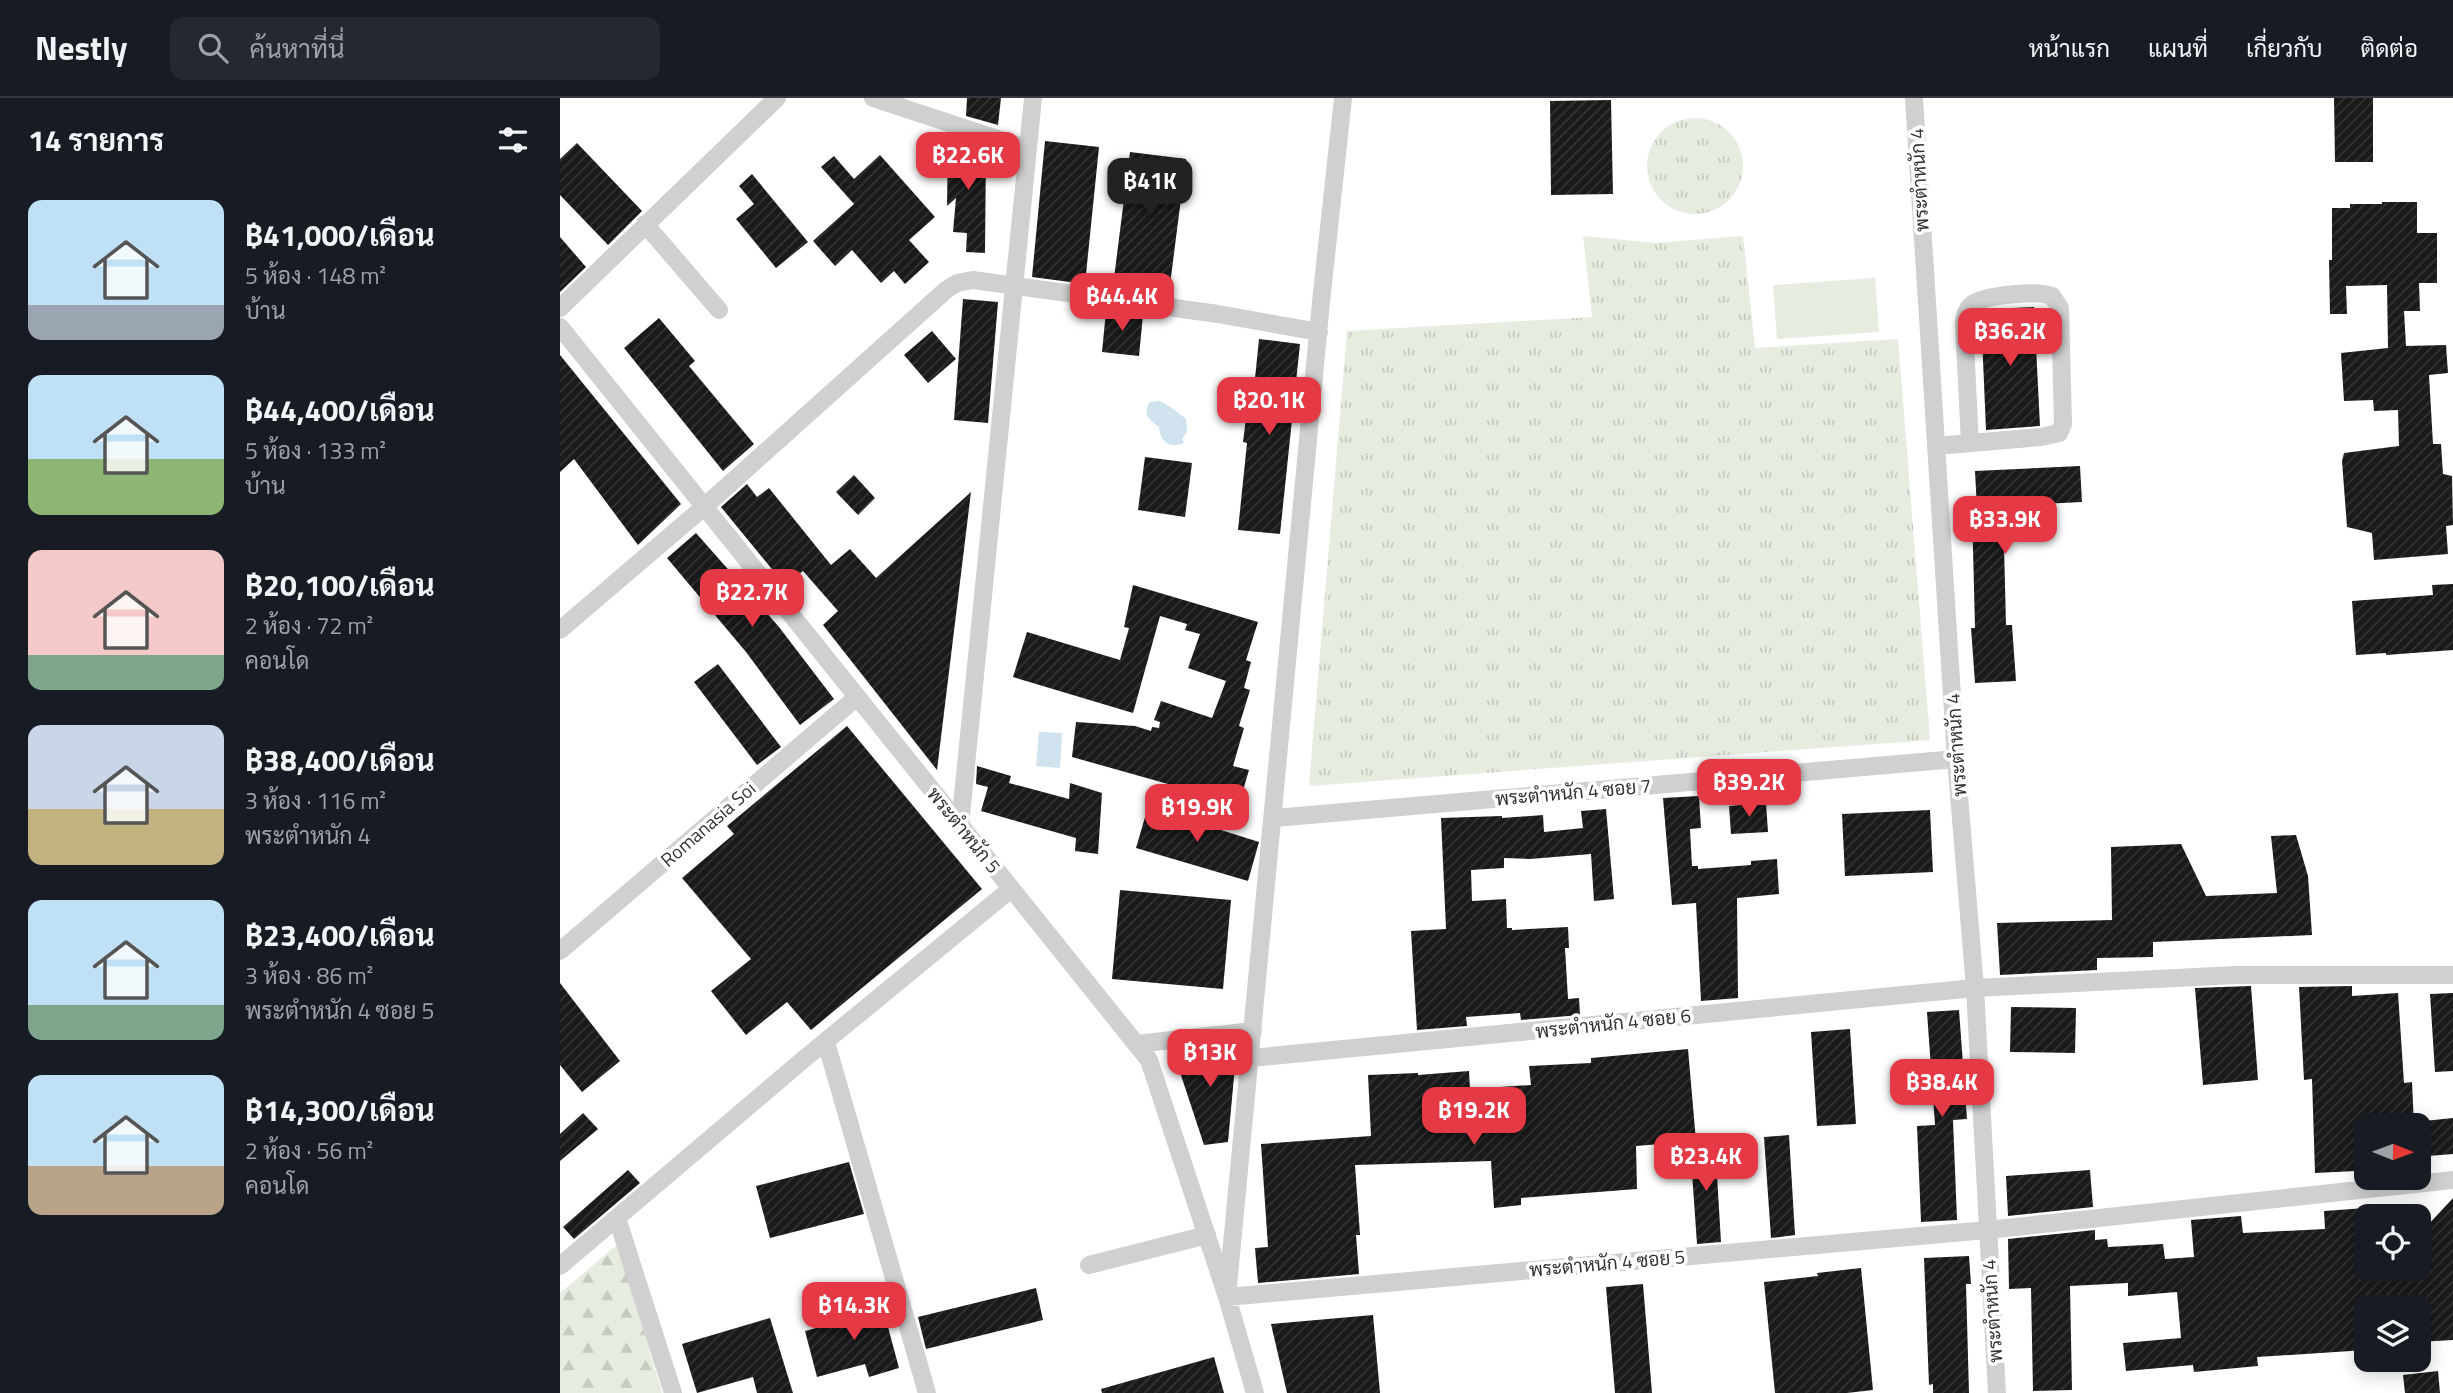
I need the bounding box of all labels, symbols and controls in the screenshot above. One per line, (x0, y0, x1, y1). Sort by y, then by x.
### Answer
search box (170, 17, 660, 80)
text: Nestly (35, 23, 128, 73)
icon: search (194, 29, 232, 67)
text: ค้นหาที่นี่ (250, 29, 345, 68)
text: หน้าแรก (2029, 30, 2110, 66)
text: แผนที่ (2148, 30, 2208, 66)
text: เกี่ยวกับ (2246, 30, 2323, 66)
text: ติดต่อ (2361, 30, 2418, 66)
text: 14 รายการ (28, 117, 164, 163)
icon: filters (494, 121, 532, 159)
street label: พระตำหนัก 4 (1901, 127, 1936, 233)
pin: ฿22.6K (911, 132, 1025, 192)
text: ฿22.6K (932, 137, 1004, 172)
pin: ฿41K (1109, 158, 1191, 218)
text: ฿41K (1123, 163, 1177, 198)
text: ฿41,000/เดือน (245, 212, 435, 258)
icon: home (84, 228, 168, 312)
text: 5 ห้อง · 148 m² (245, 258, 386, 293)
pin: ฿44.4K (1065, 274, 1179, 333)
text: ฿44.4K (1086, 278, 1158, 313)
text: บ้าน (245, 293, 286, 328)
pin: ฿36.2K (1953, 308, 2067, 368)
text: ฿36.2K (1974, 313, 2046, 348)
pin: ฿20.1K (1212, 378, 1326, 437)
text: ฿20.1K (1233, 382, 1305, 417)
text: ฿44,400/เดือน (245, 387, 435, 433)
icon: home (84, 403, 168, 487)
text: 5 ห้อง · 133 m² (245, 433, 386, 468)
text: บ้าน (245, 468, 286, 503)
pin: ฿33.9K (1948, 496, 2062, 556)
text: ฿33.9K (1969, 501, 2041, 536)
text: ฿20,100/เดือน (245, 562, 435, 608)
pin: ฿22.7K (695, 570, 809, 629)
text: ฿22.7K (716, 574, 788, 609)
icon: home (84, 578, 168, 662)
text: 2 ห้อง · 72 m² (245, 608, 373, 643)
text: คอนโด (245, 643, 309, 678)
street label: พระตำหนัก 4 (1937, 692, 1974, 798)
text: ฿38,400/เดือน (245, 737, 435, 783)
icon: home (84, 753, 168, 837)
pin: ฿39.2K (1692, 760, 1806, 819)
text: ฿39.2K (1713, 764, 1785, 799)
street label: พระตำหนัก 4 ซอย 7 (1494, 770, 1652, 813)
street label: Romanasia Soi (654, 774, 762, 873)
street label: พระตำหนัก 5 (920, 780, 1008, 879)
text: 3 ห้อง · 116 m² (245, 783, 386, 818)
pin: ฿19.9K (1140, 784, 1254, 844)
text: ฿19.9K (1161, 789, 1233, 824)
text: พระตำหนัก 4 (245, 818, 371, 853)
text: ฿23,400/เดือน (245, 912, 435, 958)
icon: home (84, 928, 168, 1012)
text: 3 ห้อง · 86 m² (245, 958, 373, 993)
text: พระตำหนัก 4 ซอย 5 (245, 993, 434, 1028)
street label: พระตำหนัก 4 ซอย 6 (1534, 1000, 1692, 1045)
pin: ฿13K (1169, 1030, 1251, 1089)
text: ฿13K (1183, 1034, 1237, 1069)
pin: ฿38.4K (1885, 1060, 1999, 1119)
text: ฿38.4K (1906, 1064, 1978, 1099)
text: ฿14,300/เดือน (245, 1087, 435, 1133)
pin: ฿19.2K (1417, 1088, 1531, 1147)
text: ฿19.2K (1438, 1092, 1510, 1127)
icon: home (84, 1103, 168, 1187)
north arrow (2354, 1113, 2431, 1190)
map controls (2354, 1113, 2431, 1372)
text: 2 ห้อง · 56 m² (245, 1133, 373, 1168)
pin: ฿23.4K (1649, 1134, 1763, 1193)
text: ฿23.4K (1670, 1138, 1742, 1173)
text: คอนโด (245, 1168, 309, 1203)
button: locate (2354, 1204, 2431, 1281)
street label: พระตำหนัก 4 ซอย 5 (1528, 1241, 1686, 1284)
street label: พระตำหนัก 4 (1973, 1258, 2010, 1364)
pin: ฿14.3K (797, 1282, 911, 1342)
text: ฿14.3K (818, 1287, 890, 1322)
button: layers (2354, 1295, 2431, 1372)

